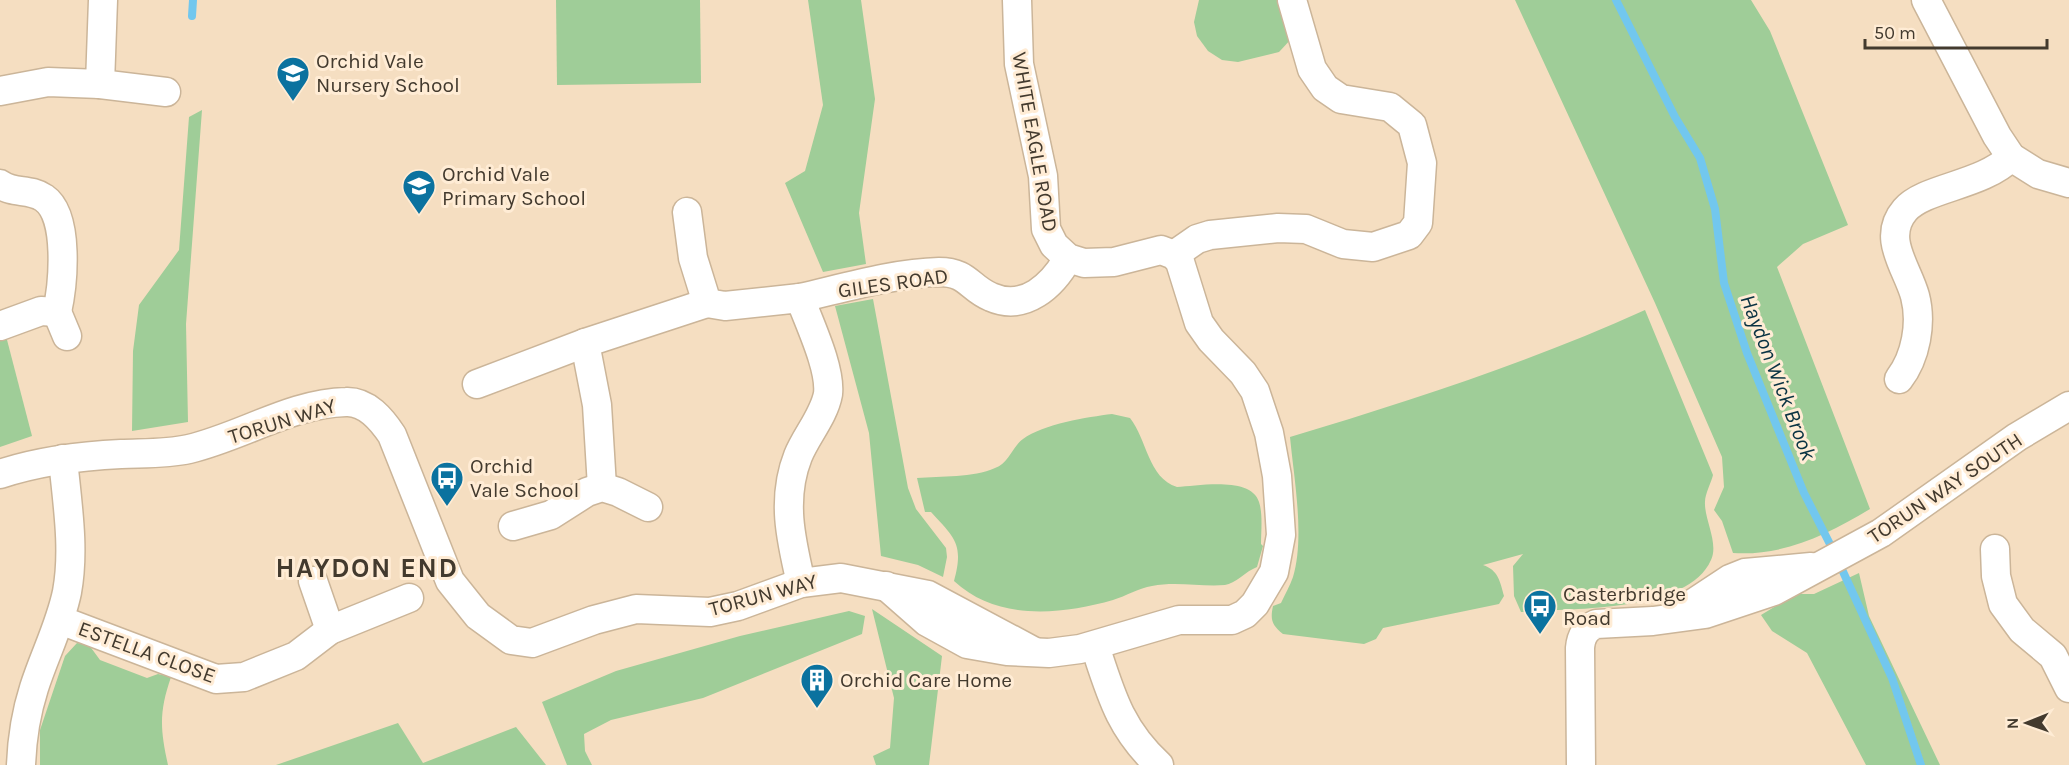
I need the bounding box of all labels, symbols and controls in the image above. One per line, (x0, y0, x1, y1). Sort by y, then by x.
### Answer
scale bar (1865, 12, 2046, 50)
text: 50 m (1874, 22, 1916, 44)
place label: Orchid Vale Nursery School (316, 49, 460, 97)
street label: WHITE EAGLE ROAD (1007, 50, 1063, 234)
school or university icon: Orchid Vale Nursery School (275, 55, 311, 102)
place label: Orchid Vale Primary School (442, 162, 586, 210)
school or university icon: Orchid Vale Primary School (401, 168, 437, 215)
street label: GILES ROAD (836, 263, 950, 303)
water label: Haydon Wick Brook (1734, 291, 1822, 465)
street label: TORUN WAY (225, 393, 339, 449)
street label: TORUN WAY SOUTH (1863, 428, 2027, 548)
place label: Orchid Vale School (470, 454, 579, 502)
bus stop icon: Orchid Vale School (429, 460, 465, 507)
district label: HAYDON END (276, 552, 458, 584)
street label: TORUN WAY (706, 569, 820, 621)
place label: Casterbridge Road (1563, 582, 1686, 630)
bus stop icon: Casterbridge Road (1522, 588, 1558, 635)
street label: ESTELLA CLOSE (75, 616, 219, 688)
building icon: Orchid Care Home (799, 662, 835, 709)
place label: Orchid Care Home (840, 668, 1012, 692)
north arrow (1997, 693, 2057, 753)
text: N (2003, 717, 2022, 729)

